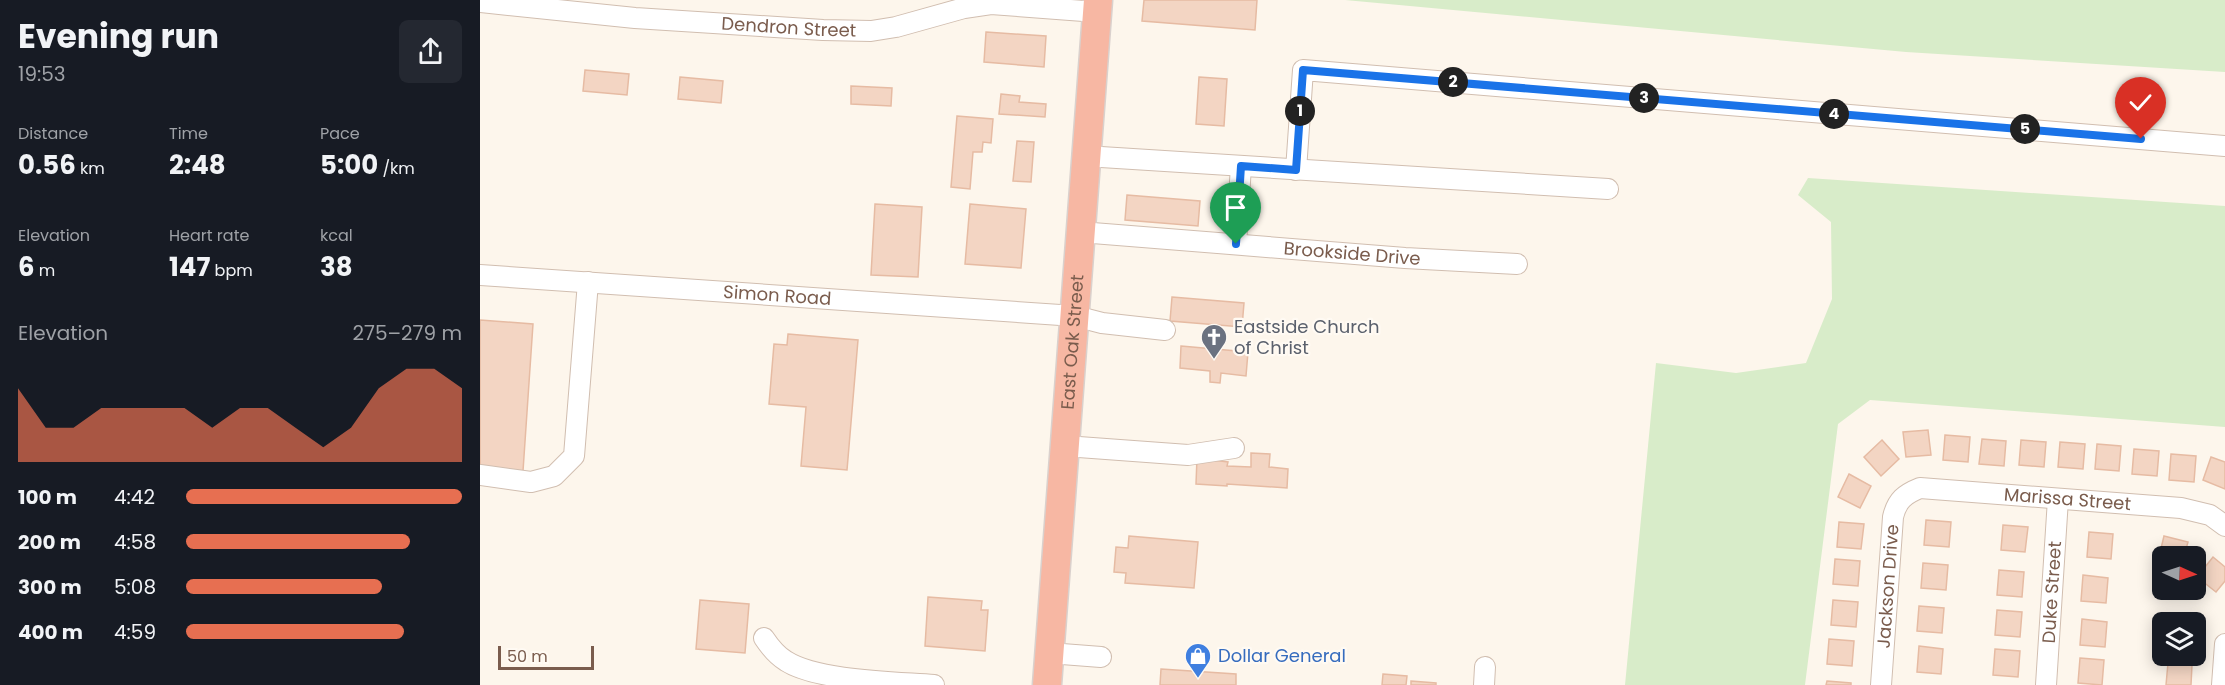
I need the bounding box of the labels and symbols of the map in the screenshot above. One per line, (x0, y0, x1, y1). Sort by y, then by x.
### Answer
street label: Dendron Street (721, 11, 857, 43)
pin: 2 (1438, 67, 1468, 97)
pin (2115, 77, 2166, 139)
pin: 3 (1629, 83, 1659, 113)
pin: 1 (1285, 96, 1315, 126)
pin: 4 (1819, 99, 1849, 129)
pin: 5 (2010, 114, 2040, 144)
pin (1210, 182, 1261, 244)
street label: Brookside Drive (1283, 235, 1421, 271)
street label: East Oak Street (1055, 273, 1090, 410)
street label: Simon Road (722, 279, 832, 311)
place label: Eastside Church of Christ (1234, 314, 1379, 360)
church icon: Eastside Church of Christ (1199, 322, 1229, 360)
street label: Marissa Street (2003, 481, 2132, 516)
street label: Jackson Drive (1871, 523, 1904, 649)
street label: Duke Street (2036, 540, 2067, 644)
north arrow (2152, 546, 2206, 600)
shop icon: Dollar General (1183, 641, 1213, 679)
scale bar (498, 643, 594, 670)
place label: Dollar General (1218, 643, 1346, 668)

